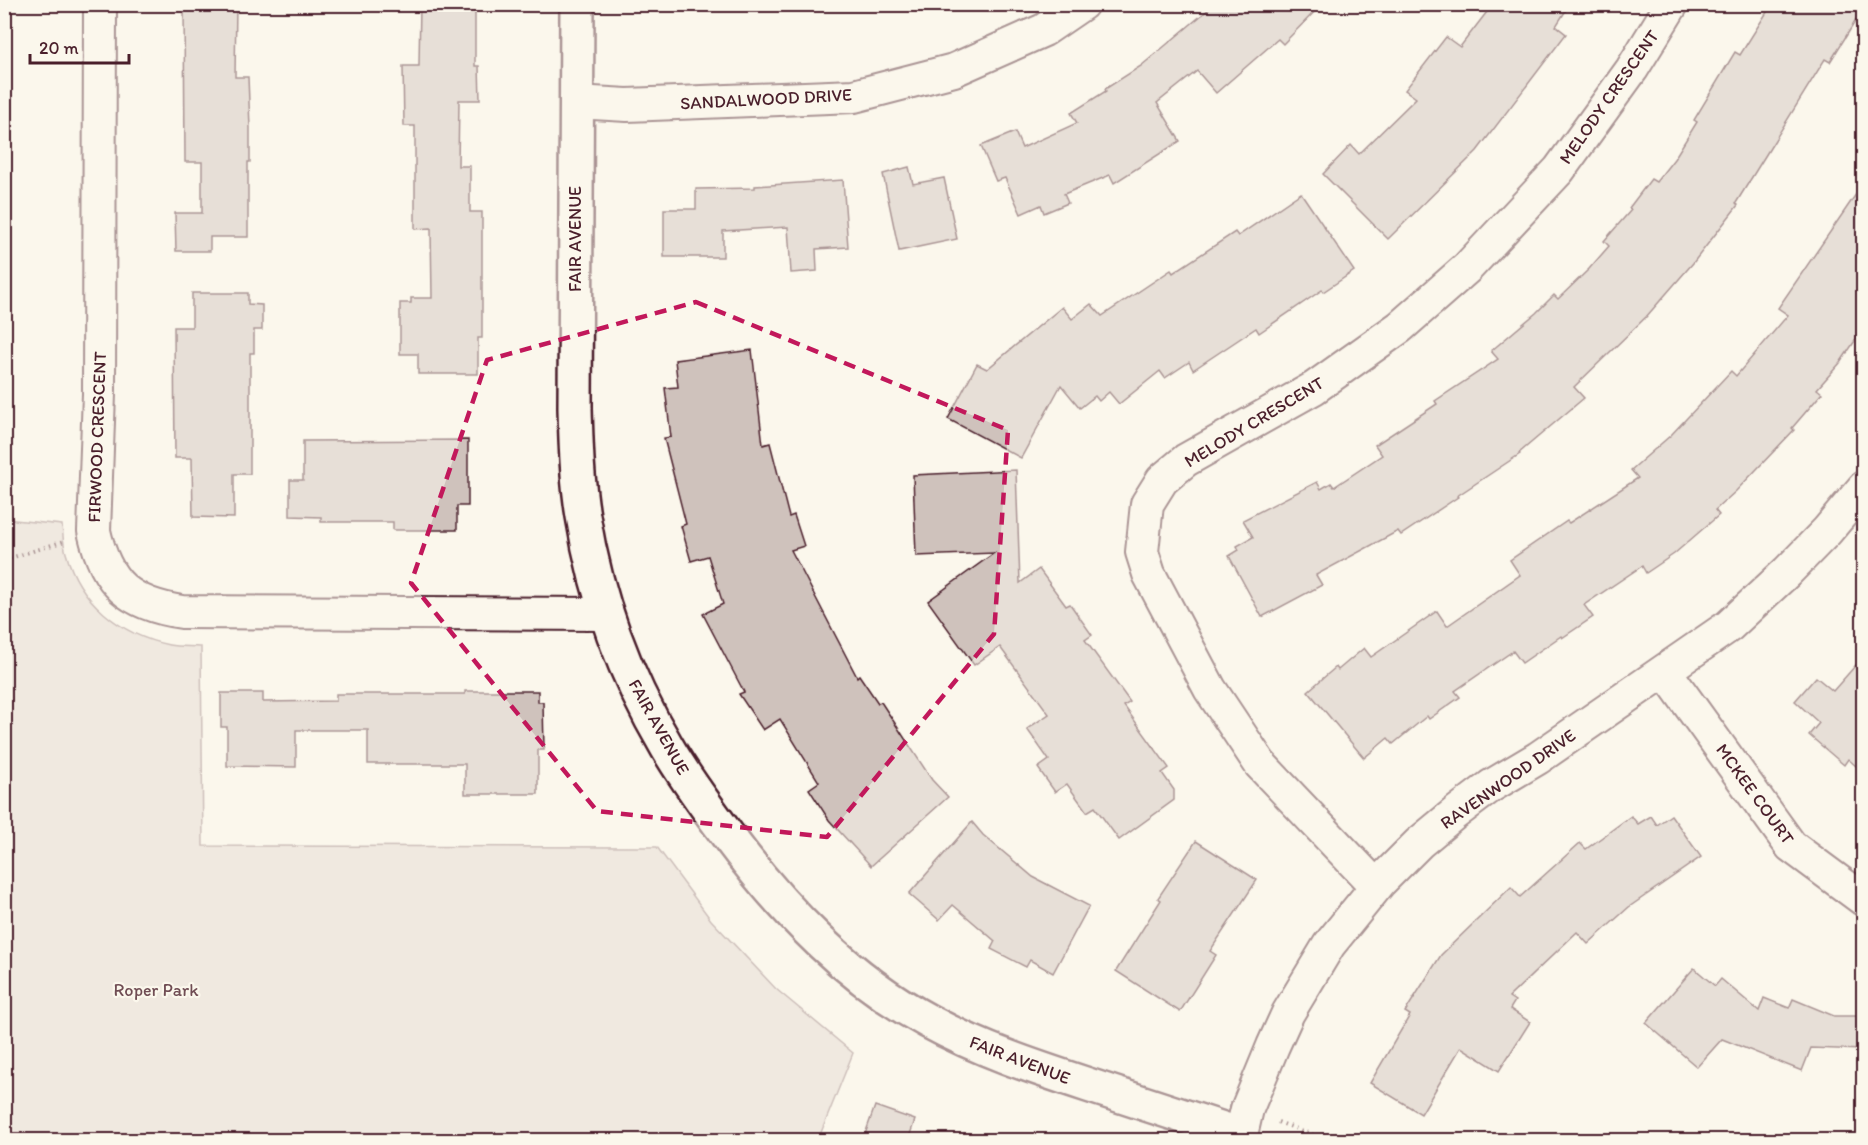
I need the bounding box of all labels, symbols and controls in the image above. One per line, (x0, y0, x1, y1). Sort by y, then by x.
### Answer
street label: MELODY CRESCENT (1554, 26, 1664, 168)
scale bar (30, 27, 129, 65)
text: 20 m (39, 37, 79, 59)
street label: SANDALWOOD DRIVE (680, 84, 852, 114)
street label: FAIR AVENUE (564, 186, 586, 292)
street label: FIRWOOD CRESCENT (83, 351, 111, 523)
street label: MELODY CRESCENT (1180, 372, 1328, 472)
street label: FAIR AVENUE (624, 675, 694, 779)
street label: RAVENWOOD DRIVE (1436, 724, 1580, 834)
street label: MCKEE COURT (1711, 739, 1799, 849)
park label: Roper Park (114, 979, 199, 1001)
street label: FAIR AVENUE (966, 1031, 1074, 1089)

